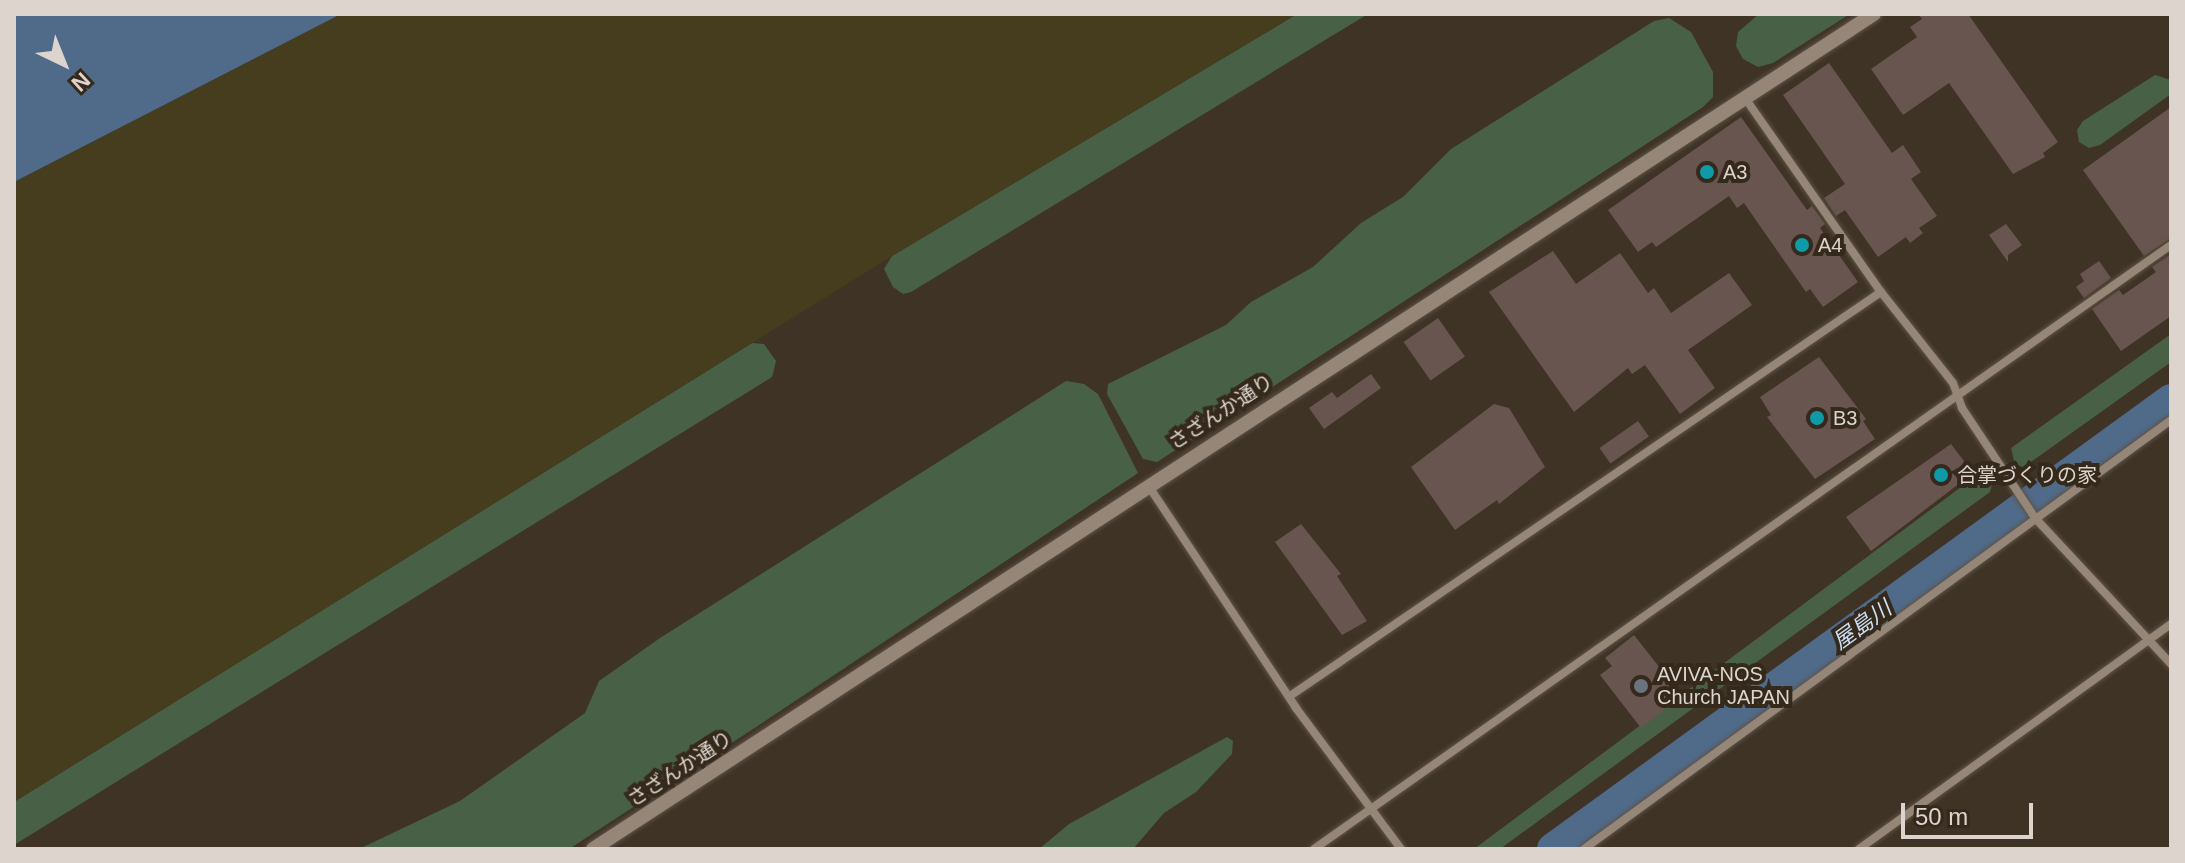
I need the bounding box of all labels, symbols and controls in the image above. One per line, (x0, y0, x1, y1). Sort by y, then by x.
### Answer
north arrow (24, 24, 104, 104)
text: N (66, 67, 95, 96)
place label: A3 (1723, 160, 1747, 184)
marker: A3 (1698, 163, 1716, 181)
place label: A4 (1818, 233, 1842, 257)
marker: A4 (1793, 236, 1811, 254)
street label: さざんか通り (1164, 369, 1278, 455)
place label: B3 (1833, 406, 1857, 430)
marker: B3 (1808, 409, 1826, 427)
place label: 合掌づくりの家 (1957, 463, 2097, 487)
marker: 合掌づくりの家 (1932, 466, 1950, 484)
water label: 屋島川 (1828, 595, 1896, 655)
place label: AVIVA-NOS Church JAPAN (1657, 662, 1790, 709)
marker: AVIVA-NOS Church JAPAN (1632, 677, 1650, 695)
street label: さざんか通り (623, 726, 737, 812)
scale bar (1905, 787, 2037, 837)
text: 50 m (1915, 803, 1968, 830)

